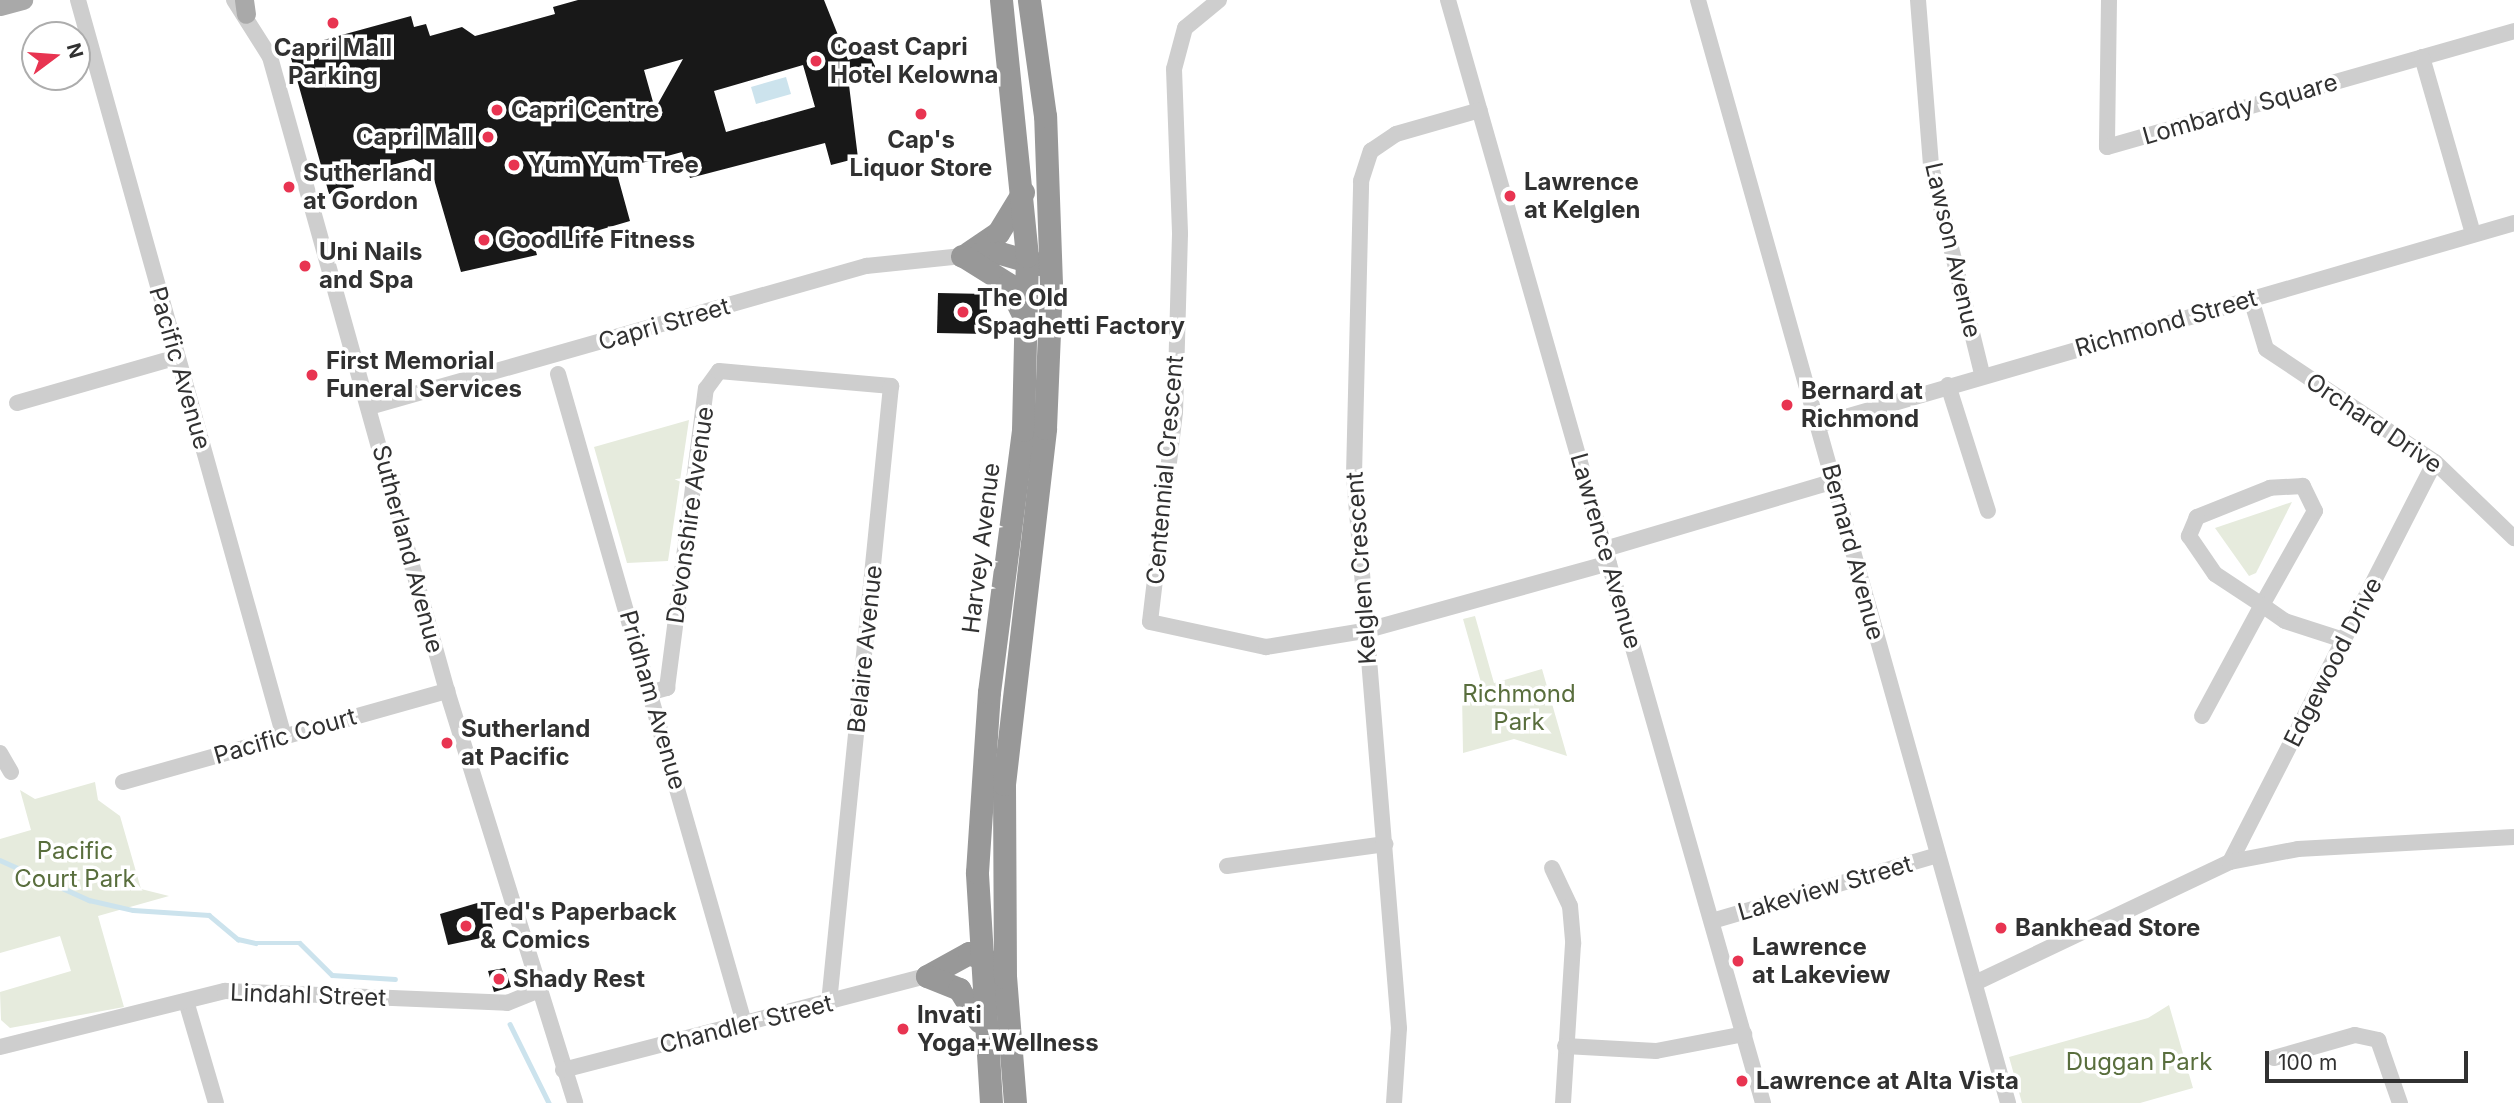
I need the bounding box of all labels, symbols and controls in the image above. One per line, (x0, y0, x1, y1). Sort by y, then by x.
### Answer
marker: Capri Mall Parking (325, 15, 341, 31)
north arrow (21, 21, 91, 91)
place label: Coast Capri Hotel Kelowna (830, 33, 998, 89)
place label: Capri Mall Parking (274, 34, 392, 90)
text: N (62, 40, 88, 61)
marker: Coast Capri Hotel Kelowna (808, 53, 824, 69)
street label: Lombardy Square (2139, 67, 2341, 151)
place label: Capri Centre (511, 96, 659, 124)
marker: Capri Centre (489, 102, 505, 118)
marker: Cap's Liquor Store (913, 106, 929, 122)
place label: Capri Mall (356, 123, 474, 151)
place label: Cap's Liquor Store (850, 126, 992, 182)
marker: Capri Mall (480, 129, 496, 145)
place label: Yum Yum Tree (528, 151, 699, 179)
marker: Yum Yum Tree (506, 157, 522, 173)
place label: Sutherland at Gordon (303, 159, 432, 215)
street label: Lawson Avenue (1919, 160, 1987, 340)
place label: Lawrence at Kelglen (1524, 168, 1640, 224)
marker: Sutherland at Gordon (281, 179, 297, 195)
marker: Lawrence at Kelglen (1502, 188, 1518, 204)
place label: GoodLife Fitness (498, 226, 695, 254)
marker: GoodLife Fitness (476, 232, 492, 248)
place label: Uni Nails and Spa (319, 238, 422, 294)
marker: Uni Nails and Spa (297, 258, 313, 274)
street label: Pacific Avenue (143, 283, 217, 453)
street label: Richmond Street (2072, 283, 2260, 363)
place label: The Old Spaghetti Factory (977, 284, 1185, 340)
street label: Capri Street (595, 291, 733, 357)
marker: The Old Spaghetti Factory (955, 304, 971, 320)
place label: First Memorial Funeral Services (326, 347, 522, 403)
street label: Centennial Crescent (1141, 354, 1189, 586)
marker: First Memorial Funeral Services (304, 367, 320, 383)
street label: Orchard Drive (2300, 367, 2448, 479)
place label: Bernard at Richmond (1801, 377, 1923, 433)
marker: Bernard at Richmond (1779, 397, 1795, 413)
street label: Devonshire Avenue (661, 405, 719, 625)
street label: Sutherland Avenue (366, 442, 450, 656)
street label: Lawrence Avenue (1564, 450, 1648, 652)
street label: Harvey Avenue (956, 461, 1006, 635)
street label: Bernard Avenue (1816, 461, 1890, 643)
street label: Kelglen Crescent (1340, 471, 1382, 665)
street label: Belaire Avenue (842, 564, 888, 734)
street label: Edgewood Drive (2278, 572, 2388, 752)
street label: Pridham Avenue (614, 607, 692, 793)
park label: Richmond Park (1462, 680, 1576, 736)
street label: Pacific Court (210, 702, 360, 770)
place label: Sutherland at Pacific (461, 715, 590, 771)
marker: Sutherland at Pacific (439, 735, 455, 751)
park label: Pacific Court Park (14, 837, 136, 893)
street label: Lakeview Street (1734, 849, 1916, 927)
place label: Ted's Paperback & Comics (480, 898, 677, 954)
place label: Bankhead Store (2015, 914, 2200, 942)
marker: Ted's Paperback & Comics (458, 918, 474, 934)
marker: Bankhead Store (1993, 920, 2009, 936)
place label: Lawrence at Lakeview (1752, 933, 1890, 989)
marker: Lawrence at Lakeview (1730, 953, 1746, 969)
place label: Shady Rest (513, 965, 645, 993)
marker: Shady Rest (491, 971, 507, 987)
street label: Lindahl Street (229, 978, 387, 1012)
street label: Chandler Street (656, 989, 836, 1059)
place label: Invati Yoga+Wellness (917, 1001, 1099, 1057)
marker: Invati Yoga+Wellness (895, 1021, 911, 1037)
scale bar (2269, 1036, 2472, 1080)
park label: Duggan Park (2066, 1048, 2212, 1076)
text: 100 m (2278, 1050, 2337, 1075)
place label: Lawrence at Alta Vista (1756, 1067, 2019, 1095)
marker: Lawrence at Alta Vista (1734, 1073, 1750, 1089)

